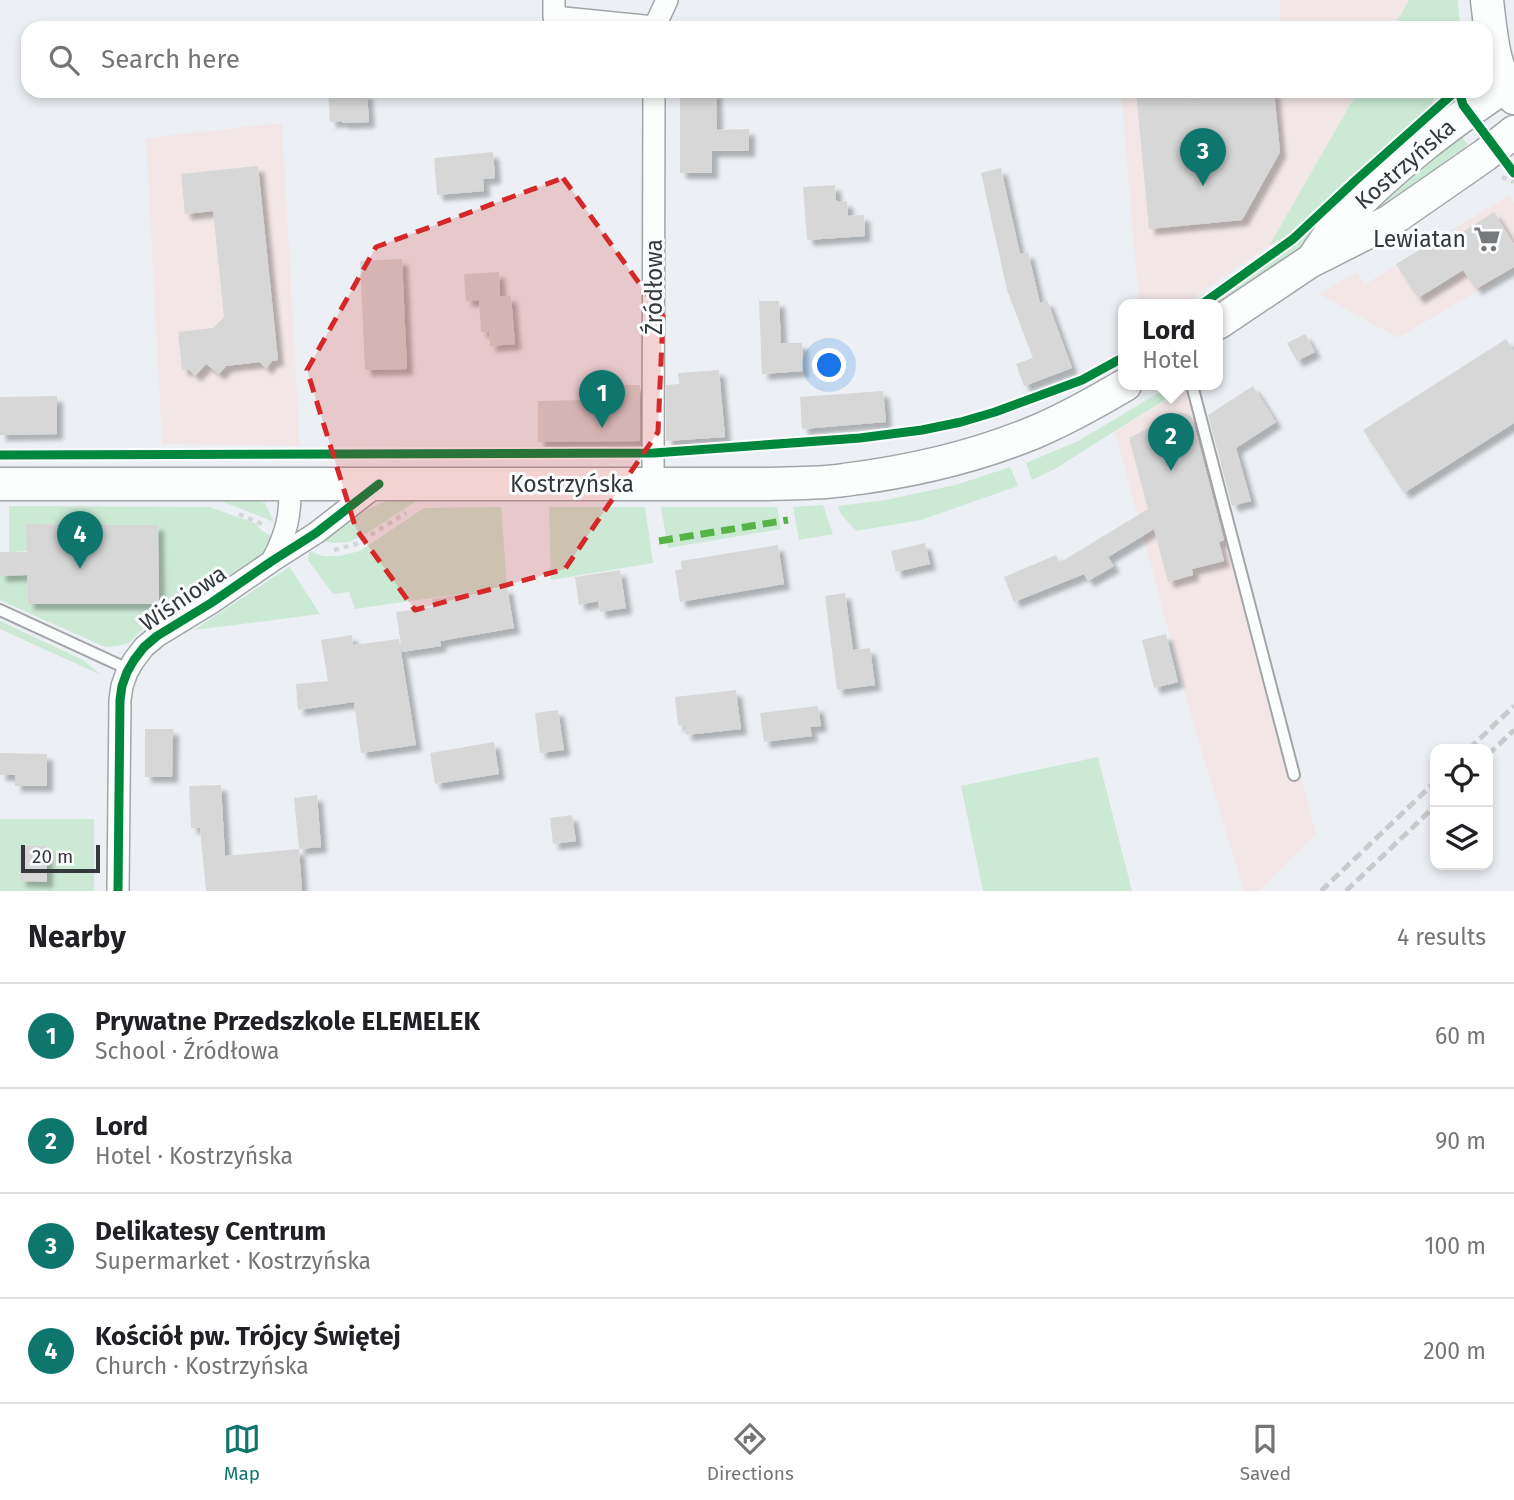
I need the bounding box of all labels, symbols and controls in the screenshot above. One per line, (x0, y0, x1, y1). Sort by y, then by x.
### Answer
search box (21, 21, 1493, 98)
icon: search (45, 41, 83, 79)
text: Search here (101, 44, 240, 75)
street label: Kostrzyńska (1349, 113, 1461, 215)
pin: 3 (1180, 128, 1226, 186)
supermarket icon: Lewiatan (1472, 224, 1502, 254)
place label: Lewiatan (1373, 225, 1466, 253)
street label: Źródłowa (639, 239, 668, 335)
popup (1118, 299, 1223, 390)
text: Lord (1142, 315, 1195, 346)
text: Hotel (1142, 346, 1199, 374)
your location (812, 348, 846, 382)
pin: 1 (579, 370, 625, 428)
pin: 2 (1148, 413, 1194, 471)
street label: Kostrzyńska (510, 470, 634, 498)
pin: 4 (57, 511, 103, 569)
street label: Wiśniowa (134, 559, 232, 637)
map controls (1430, 744, 1493, 870)
button: locate (1430, 744, 1493, 807)
button: layers (1430, 807, 1493, 870)
scale bar (21, 842, 100, 874)
text: 20 m (32, 845, 73, 868)
text: Nearby (28, 919, 126, 955)
text: 4 results (1397, 923, 1486, 951)
text: Prywatne Przedszkole ELEMELEK (95, 1006, 480, 1037)
text: 1 (46, 1022, 56, 1050)
text: 60 m (1435, 1022, 1486, 1050)
text: School · Źródłowa (95, 1037, 279, 1065)
text: Lord (95, 1111, 148, 1142)
text: 2 (45, 1127, 57, 1155)
text: 90 m (1435, 1127, 1486, 1155)
text: Hotel · Kostrzyńska (95, 1142, 293, 1170)
text: Delikatesy Centrum (95, 1216, 326, 1247)
text: 3 (45, 1232, 57, 1260)
text: 100 m (1425, 1232, 1486, 1260)
text: Supermarket · Kostrzyńska (95, 1247, 371, 1275)
text: Kościół pw. Trójcy Świętej (95, 1321, 401, 1352)
text: 4 (45, 1337, 58, 1365)
text: 200 m (1423, 1337, 1486, 1365)
text: Church · Kostrzyńska (95, 1352, 309, 1380)
tab: Map (223, 1420, 261, 1485)
tab: Directions (707, 1420, 794, 1485)
tab: Saved (1240, 1420, 1291, 1485)

